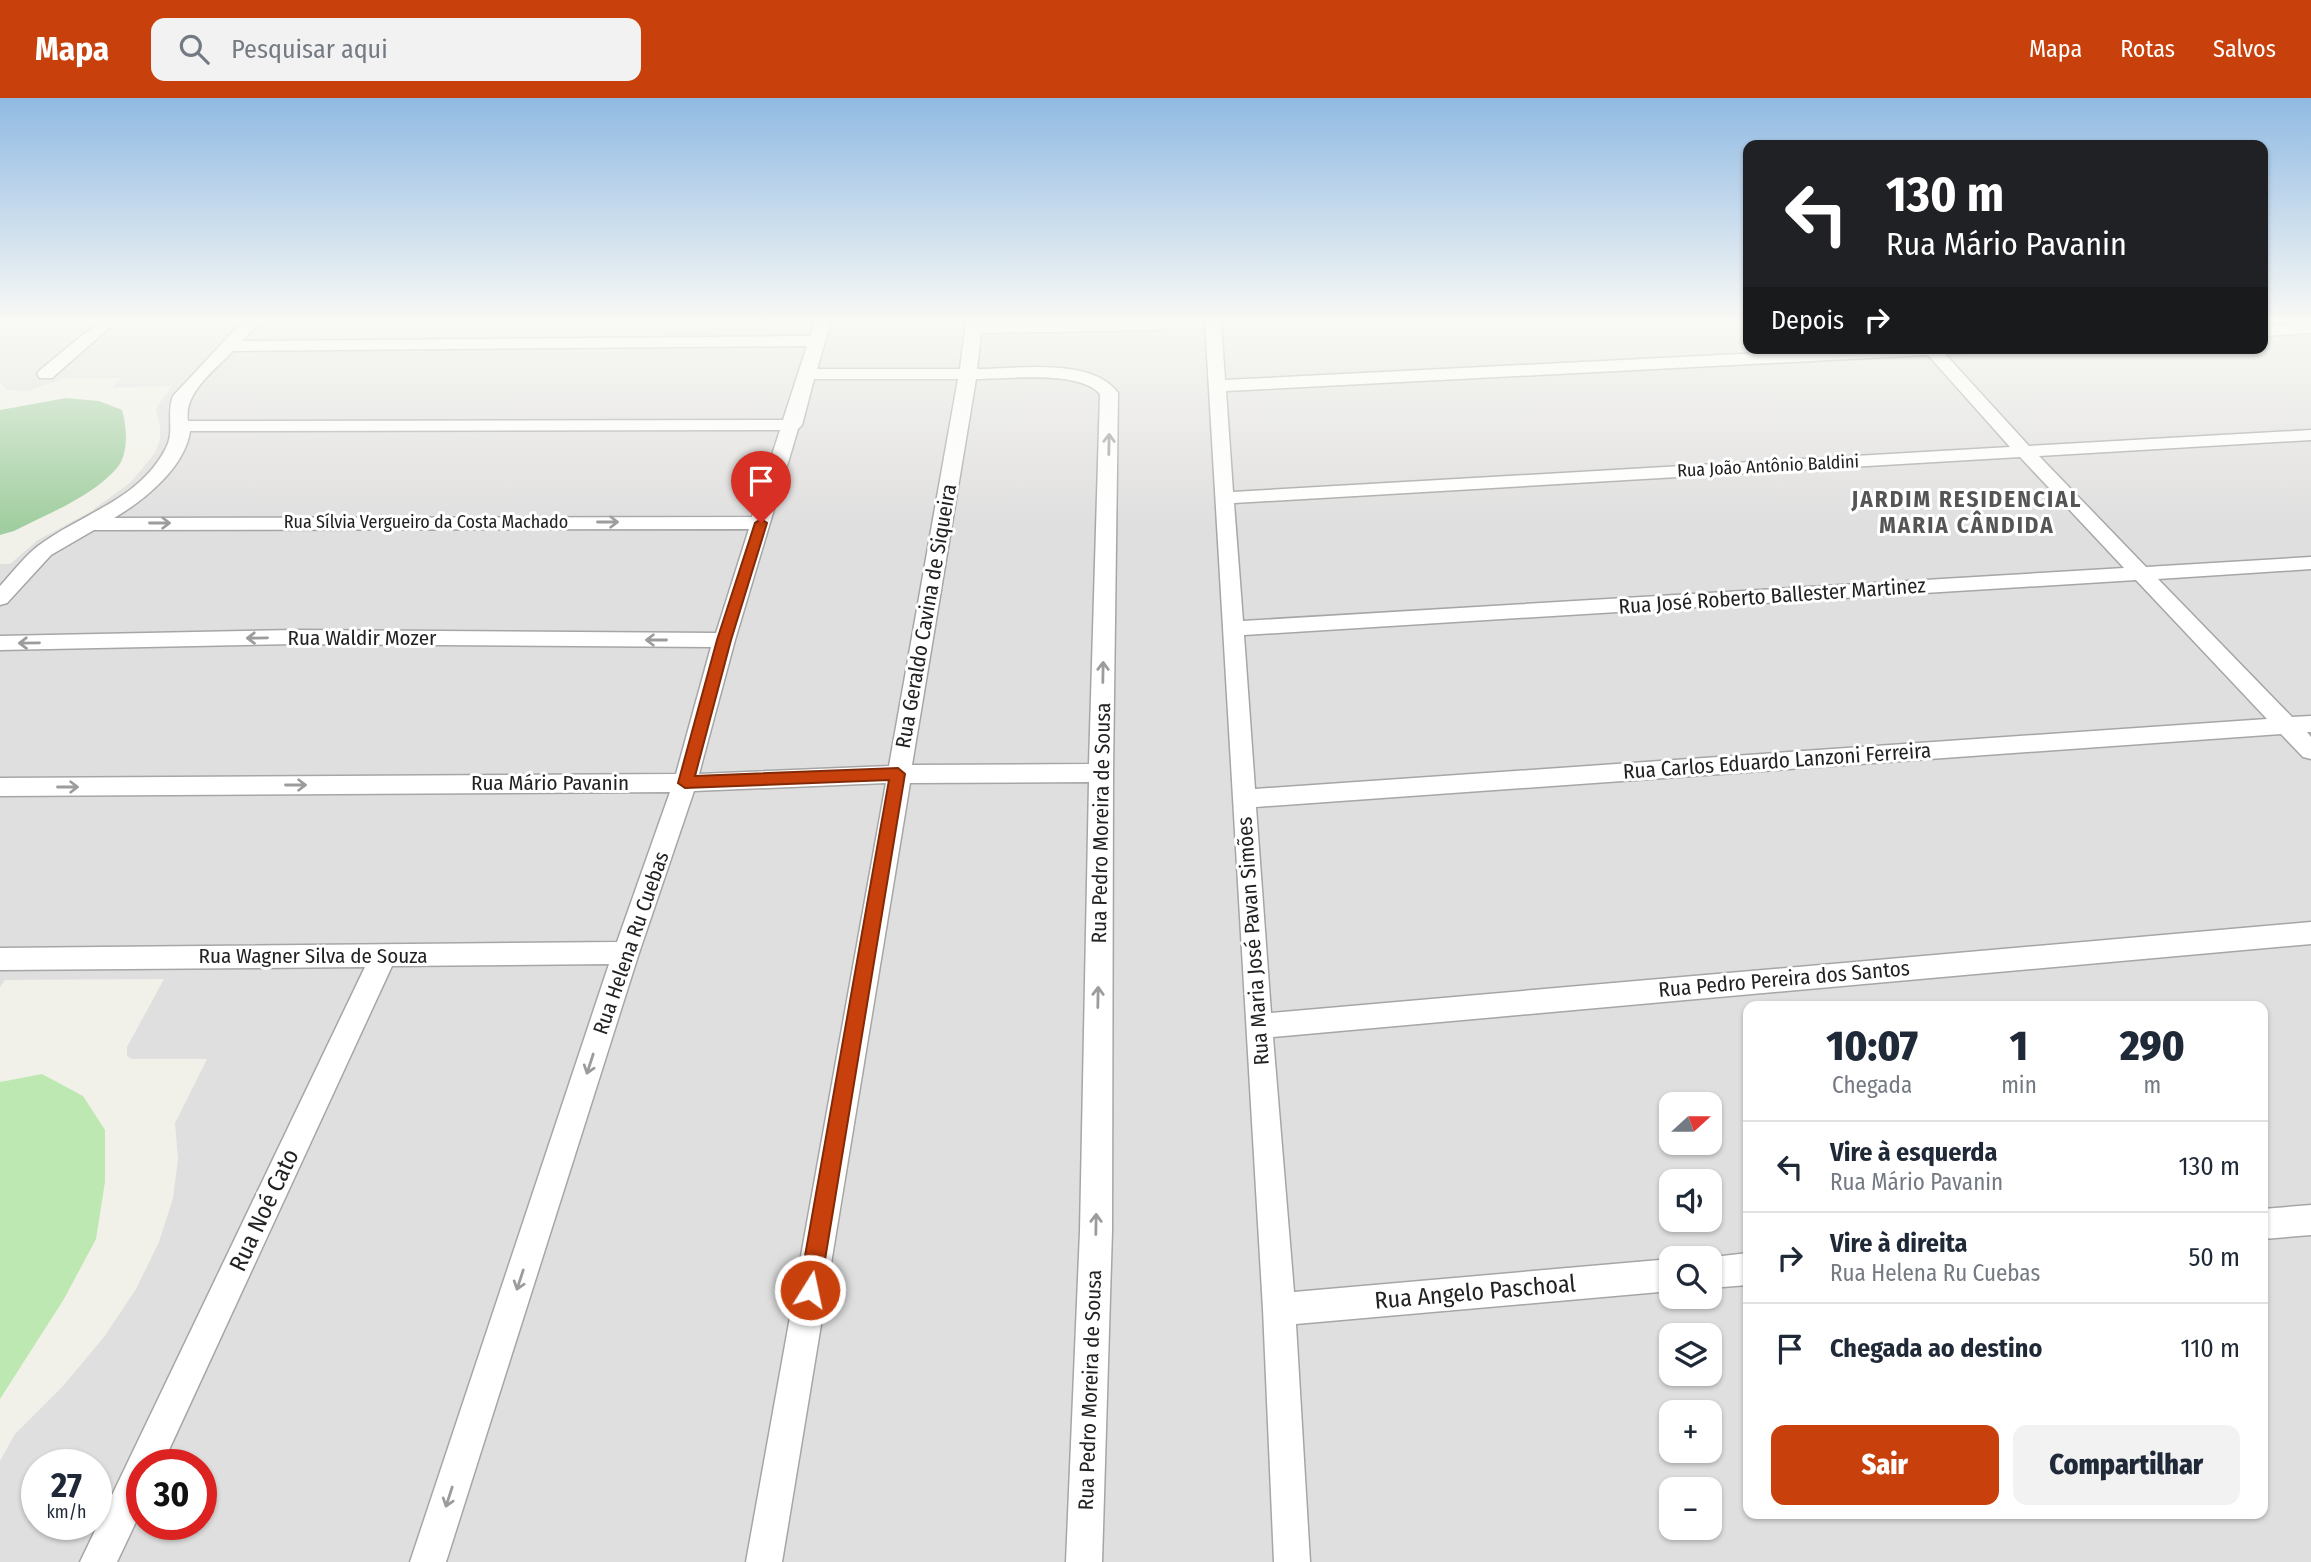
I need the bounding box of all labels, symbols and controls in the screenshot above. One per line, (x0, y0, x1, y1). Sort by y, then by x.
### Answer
search box (151, 18, 641, 81)
text: Mapa (35, 29, 109, 69)
icon: search (175, 30, 213, 68)
text: Pesquisar aqui (231, 34, 388, 65)
text: Mapa (2029, 35, 2082, 63)
text: Rotas (2120, 35, 2175, 63)
text: Salvos (2213, 35, 2276, 63)
text: 130 m (1886, 165, 2004, 224)
icon: left (1771, 168, 1862, 259)
text: Rua Mário Pavanin (1886, 225, 2127, 263)
icon: right (1858, 301, 1896, 339)
text: Depois (1771, 305, 1844, 336)
one-way arrow (1102, 433, 1115, 456)
street label: Rua João Antônio Baldini (1676, 450, 1860, 482)
pin (731, 451, 791, 523)
icon: arrive (742, 462, 780, 500)
street label: Rua Geraldo Cavina de Siqueira (890, 482, 962, 750)
district label: JARDIM RESIDENCIAL MARIA CÂNDIDA (1851, 485, 2082, 539)
street label: Rua Sílvia Vergueiro da Costa Machado (284, 511, 568, 533)
one-way arrow (596, 515, 619, 529)
one-way arrow (148, 516, 171, 530)
street label: Rua José Roberto Ballester Martinez (1618, 572, 1926, 620)
street label: Rua Waldir Mozer (288, 625, 437, 651)
one-way arrow (246, 631, 269, 645)
one-way arrow (645, 633, 668, 647)
one-way arrow (18, 636, 41, 649)
one-way arrow (1096, 660, 1110, 683)
street label: Rua Pedro Moreira de Sousa (1086, 702, 1116, 944)
street label: Rua Carlos Eduardo Lanzoni Ferreira (1622, 737, 1932, 785)
street label: Rua Mário Pavanin (471, 770, 629, 796)
one-way arrow (284, 778, 307, 792)
one-way arrow (56, 780, 79, 794)
street label: Rua Maria José Pavan Simões (1231, 816, 1275, 1066)
street label: Rua Helena Ru Cuebas (587, 848, 675, 1038)
street label: Rua Wagner Silva de Souza (198, 943, 428, 969)
street label: Rua Pedro Pereira dos Santos (1657, 955, 1911, 1003)
one-way arrow (1091, 986, 1105, 1009)
text: 10:07 (1826, 1021, 1918, 1071)
text: 1 (2010, 1021, 2028, 1071)
text: 290 (2120, 1021, 2185, 1071)
one-way arrow (583, 1053, 595, 1075)
text: Chegada (1832, 1071, 1912, 1099)
text: min (2001, 1071, 2037, 1099)
text: m (2144, 1071, 2161, 1099)
north arrow (1659, 1092, 1722, 1155)
map controls (1659, 1092, 1722, 1540)
text: Vire à esquerda (1830, 1137, 1997, 1168)
street label: Rua Noé Cato (224, 1144, 304, 1276)
icon: left (1771, 1148, 1809, 1186)
text: 130 m (2178, 1151, 2240, 1182)
text: Rua Mário Pavanin (1830, 1168, 2003, 1196)
button: sound (1659, 1169, 1722, 1232)
one-way arrow (1089, 1213, 1103, 1236)
text: Vire à direita (1830, 1228, 1968, 1259)
icon: right (1771, 1239, 1809, 1277)
text: 50 m (2188, 1242, 2240, 1273)
button: search (1659, 1246, 1722, 1309)
position arrow (773, 1253, 847, 1327)
text: Rua Helena Ru Cuebas (1830, 1259, 2040, 1287)
one-way arrow (512, 1269, 525, 1291)
street label: Rua Pedro Moreira de Sousa (1073, 1269, 1107, 1511)
street label: Rua Angelo Paschoal (1373, 1269, 1577, 1315)
button: layers (1659, 1323, 1722, 1386)
icon: arrive (1771, 1330, 1809, 1368)
text: Chegada ao destino (1830, 1333, 2042, 1364)
text: 110 m (2180, 1333, 2240, 1364)
button: + (1659, 1400, 1722, 1463)
button: Sair (1771, 1425, 1999, 1505)
button: Compartilhar (2013, 1425, 2240, 1505)
speed limit sign: 30 (126, 1449, 217, 1540)
text: 27 (51, 1464, 82, 1506)
button: − (1659, 1477, 1722, 1540)
one-way arrow (442, 1485, 454, 1507)
text: km/h (46, 1501, 87, 1523)

